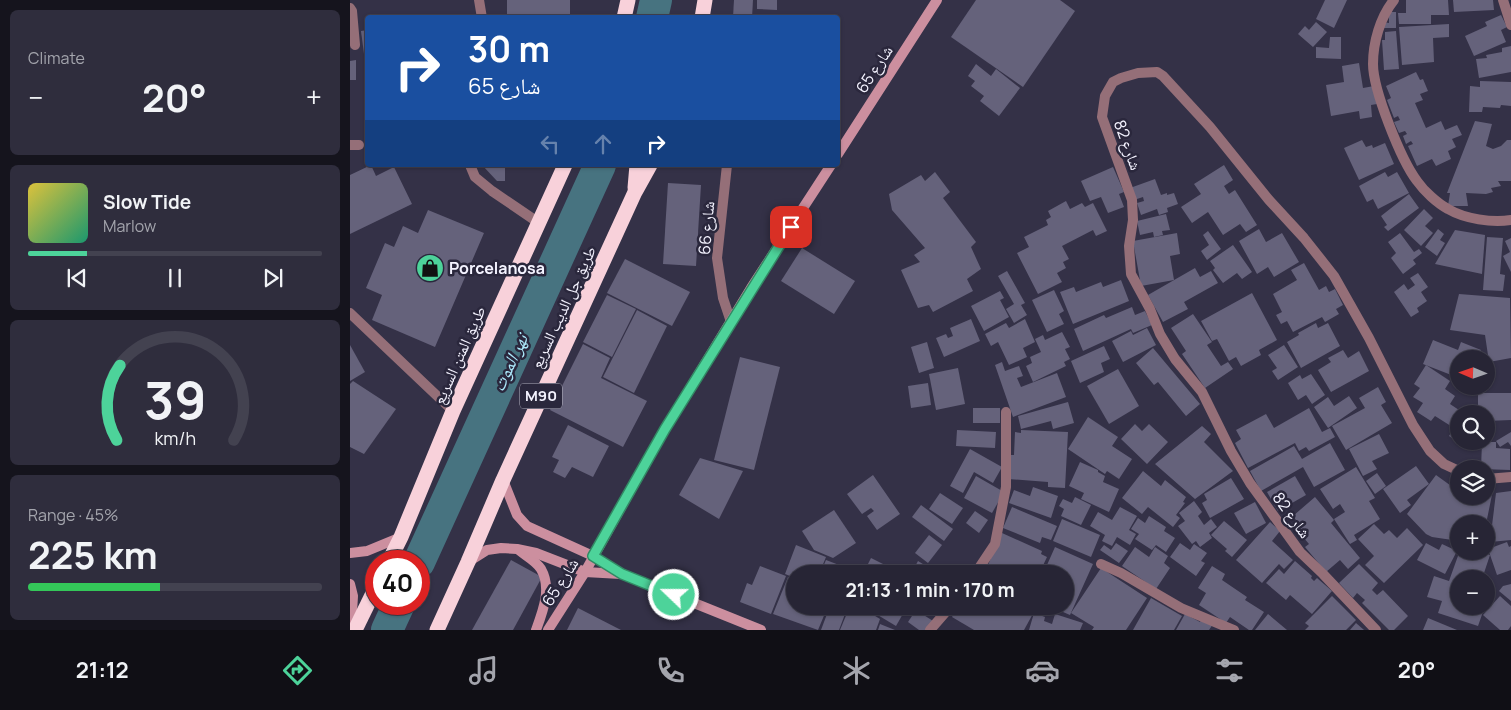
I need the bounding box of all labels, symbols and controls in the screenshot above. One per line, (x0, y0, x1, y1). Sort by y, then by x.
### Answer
text: 30 m (468, 25, 550, 73)
icon: right (385, 35, 450, 100)
street label: شارع 65 (850, 41, 898, 97)
text: Climate (28, 47, 85, 69)
text: 20° (142, 71, 207, 123)
text: شارع 65 (468, 71, 541, 101)
text: − (28, 78, 43, 116)
text: + (306, 78, 322, 116)
street label: شارع 82 (1109, 117, 1147, 173)
icon: left (536, 130, 564, 158)
icon: ahead (589, 130, 617, 158)
icon: right (642, 130, 670, 158)
text: Slow Tide (103, 189, 191, 215)
street label: شارع 66 (693, 200, 719, 256)
pin (770, 206, 812, 248)
icon: arrive (777, 213, 805, 241)
text: Marlow (103, 215, 156, 237)
street label: طريق جل الديب السريع (525, 242, 601, 372)
shop icon: Porcelanosa (415, 253, 445, 283)
place label: Porcelanosa (449, 257, 545, 279)
icon: previous (63, 264, 91, 292)
icon: pause (161, 264, 189, 292)
icon: next (259, 264, 287, 292)
street label: طريق المتن السريع (427, 302, 491, 408)
water label: نهر الموت (485, 327, 534, 395)
north arrow (1450, 350, 1495, 395)
map controls (1450, 350, 1495, 615)
text: 39 (144, 364, 206, 435)
road number: M90 (520, 384, 562, 408)
button: search (1450, 405, 1495, 450)
text: km/h (154, 426, 196, 450)
button: layers (1450, 460, 1495, 505)
street label: شارع 82 (1268, 487, 1316, 543)
text: Range · 45% (28, 504, 118, 526)
button: + (1450, 515, 1495, 560)
text: 225 km (28, 528, 158, 580)
speed limit sign: 40 (365, 550, 430, 615)
street label: شارع 65 (537, 554, 583, 610)
position arrow (647, 568, 699, 620)
button: − (1450, 570, 1495, 615)
text: 21:13 · 1 min · 170 m (845, 577, 1015, 603)
icon: directions (280, 653, 315, 688)
icon: music (466, 653, 501, 688)
icon: phone (653, 653, 688, 688)
icon: climate (839, 653, 874, 688)
icon: car (1025, 653, 1060, 688)
icon: filters (1212, 653, 1247, 688)
text: 21:12 (76, 655, 129, 685)
text: 20° (1398, 655, 1435, 685)

